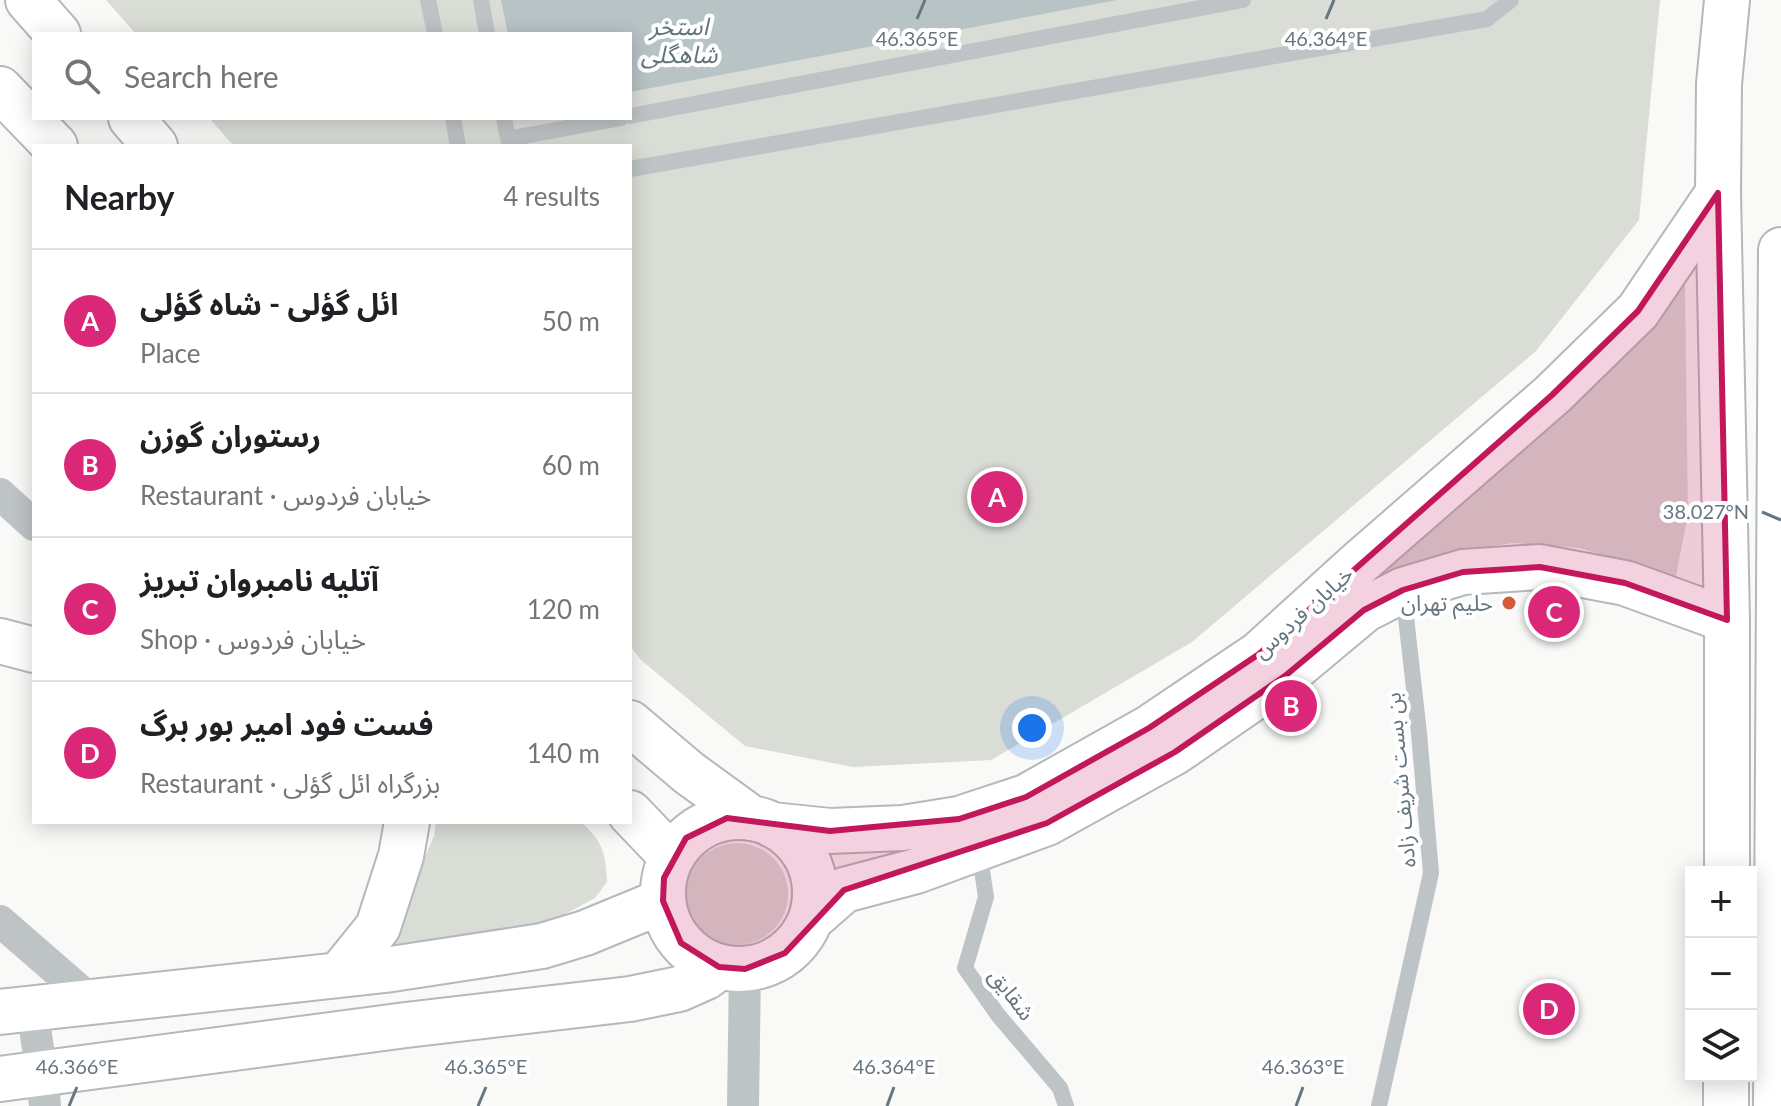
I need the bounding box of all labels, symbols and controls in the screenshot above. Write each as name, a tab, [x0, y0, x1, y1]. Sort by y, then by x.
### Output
water label: استخر شاهگلی	[641, 11, 717, 69]
text: 46.365°E	[876, 26, 958, 50]
text: 46.364°E	[1285, 26, 1367, 50]
search box	[32, 32, 632, 120]
icon: search	[60, 54, 104, 98]
text: Search here	[124, 58, 279, 94]
text: Nearby	[64, 176, 175, 217]
text: 4 results	[503, 180, 600, 212]
text: ائل گؤلی - شاه گؤلی	[140, 285, 398, 321]
text: A	[81, 305, 99, 337]
text: 50 m	[542, 305, 600, 337]
text: Place	[140, 337, 201, 369]
text: رستوران گوزن	[140, 417, 321, 453]
text: B	[81, 449, 99, 481]
text: 60 m	[542, 449, 600, 481]
pin: A	[971, 467, 1023, 527]
text: Restaurant · خیابان فردوس	[140, 479, 431, 511]
text: 38.027°N	[1663, 499, 1749, 523]
street label: خیابان فردوس	[1247, 560, 1358, 664]
text: آتلیه نامبروان تبریز	[140, 561, 379, 597]
pin: C	[1528, 582, 1580, 642]
place label: حلیم تهران	[1401, 589, 1493, 620]
text: C	[81, 593, 99, 625]
text: 120 m	[527, 593, 600, 625]
marker: حلیم تهران	[1500, 594, 1518, 612]
text: Shop · خیابان فردوس	[140, 623, 366, 655]
pin: B	[1265, 676, 1317, 736]
street label: بن بست شریف زاده	[1378, 691, 1422, 869]
text: فست فود امیر بور برگ	[140, 705, 434, 741]
your location	[1012, 708, 1052, 748]
text: D	[80, 737, 100, 769]
text: 140 m	[527, 737, 600, 769]
text: Restaurant · بزرگراه ائل گؤلی	[140, 767, 440, 799]
map controls	[1685, 866, 1757, 1082]
button: +	[1685, 866, 1757, 938]
button: −	[1685, 938, 1757, 1010]
street label: شقایق	[983, 962, 1041, 1026]
pin: D	[1523, 979, 1575, 1039]
button: layers	[1685, 1010, 1757, 1082]
text: 46.366°E	[36, 1054, 118, 1078]
text: 46.365°E	[445, 1054, 527, 1078]
text: 46.364°E	[853, 1054, 935, 1078]
text: 46.363°E	[1262, 1054, 1344, 1078]

